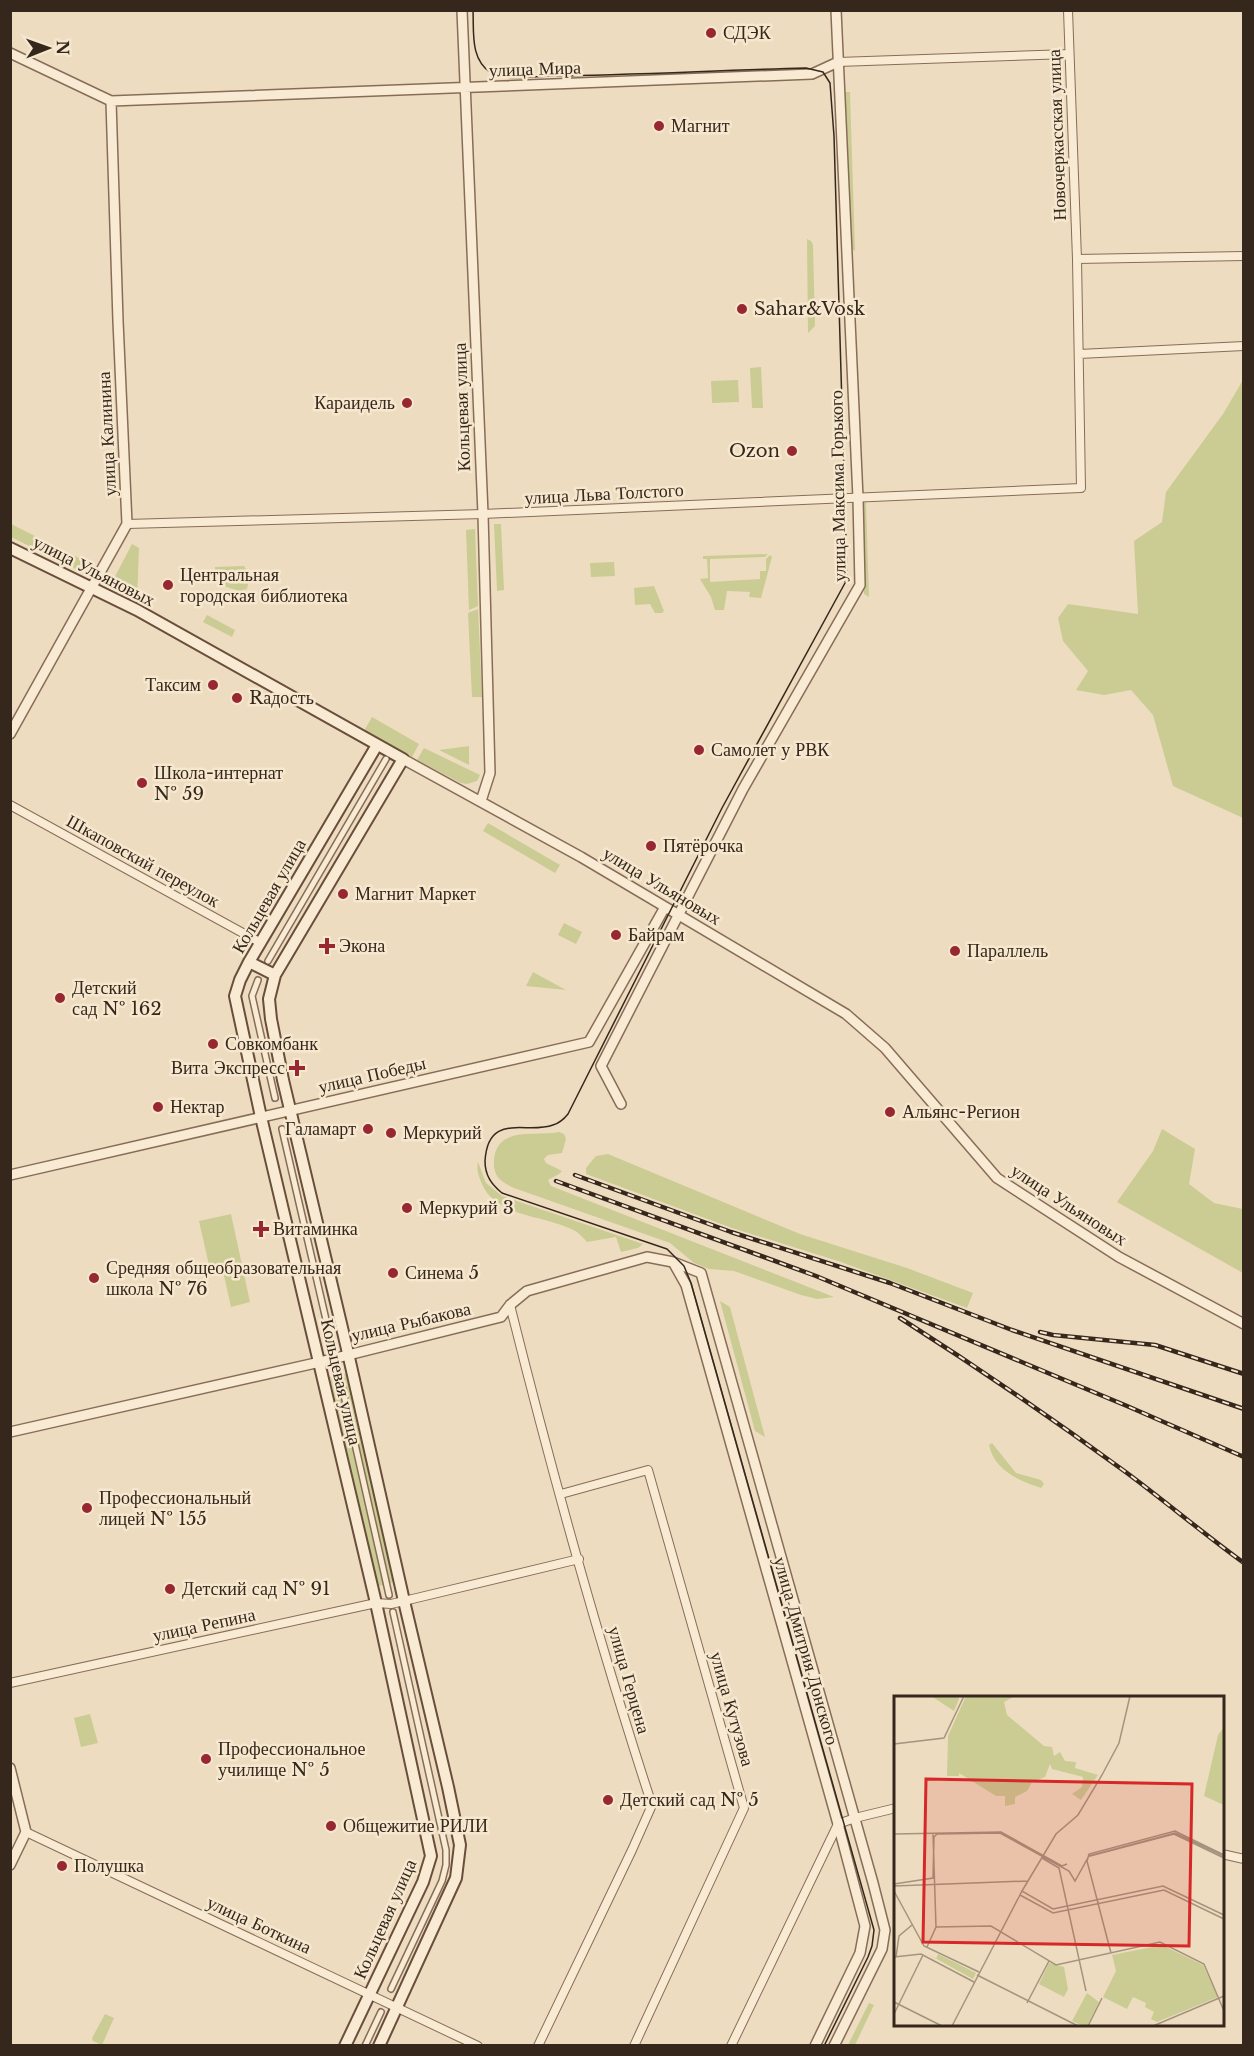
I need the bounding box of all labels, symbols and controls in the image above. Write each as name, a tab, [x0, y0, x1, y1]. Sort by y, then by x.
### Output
north arrow	[18, 18, 78, 78]
place label: СДЭК	[723, 22, 772, 44]
marker: СДЭК	[704, 26, 718, 40]
text: N	[53, 40, 73, 55]
street label: Новочеркасская улица	[1043, 49, 1071, 221]
street label: улица Мира	[489, 56, 581, 82]
place label: Магнит	[671, 115, 730, 137]
marker: Магнит	[652, 119, 666, 133]
place label: Sahar&Vosk	[754, 298, 865, 320]
marker: Sahar&Vosk	[735, 302, 749, 316]
street label: Кольцевая улица	[449, 342, 475, 472]
street label: улица Калинина	[93, 371, 121, 497]
street label: улица Максима Горького	[825, 390, 851, 582]
place label: Караидель	[314, 392, 395, 414]
marker: Караидель	[400, 396, 414, 410]
place label: Ozon	[729, 440, 780, 462]
marker: Ozon	[785, 444, 799, 458]
street label: улица Льва Толстого	[524, 479, 684, 509]
street label: улица Ульяновых	[29, 531, 159, 611]
place label: Центральная городская библиотека	[180, 564, 348, 607]
marker: Центральная городская библиотека	[161, 578, 175, 592]
place label: Таксим	[145, 674, 201, 696]
marker: Таксим	[206, 678, 220, 692]
place label: Rадость	[249, 687, 314, 709]
marker: Rадость	[230, 691, 244, 705]
place label: Самолет у РВК	[711, 739, 830, 761]
marker: Самолет у РВК	[692, 743, 706, 757]
place label: Школа-интернат № 59	[154, 762, 283, 805]
marker: Школа-интернат № 59	[135, 776, 149, 790]
street label: Шкаповский переулок	[63, 810, 224, 912]
street label: Кольцевая улица	[227, 835, 311, 957]
place label: Пятёрочка	[663, 835, 743, 857]
marker: Пятёрочка	[644, 839, 658, 853]
street label: улица Ульяновых	[599, 842, 725, 930]
place label: Магнит Маркет	[355, 883, 476, 905]
marker: Магнит Маркет	[336, 887, 350, 901]
place label: Байрам	[628, 924, 684, 946]
marker: Байрам	[609, 928, 623, 942]
place label: Экона	[339, 935, 385, 957]
marker: Экона	[320, 939, 334, 953]
place label: Параллель	[967, 940, 1048, 962]
marker: Параллель	[948, 944, 962, 958]
place label: Детский сад № 162	[72, 977, 162, 1020]
marker: Детский сад № 162	[53, 991, 67, 1005]
place label: Совкомбанк	[225, 1033, 318, 1055]
marker: Совкомбанк	[206, 1037, 220, 1051]
street label: улица Победы	[316, 1052, 428, 1098]
place label: Вита Экспресс	[171, 1057, 285, 1079]
marker: Вита Экспресс	[290, 1061, 304, 1075]
place label: Нектар	[170, 1096, 225, 1118]
marker: Нектар	[151, 1100, 165, 1114]
place label: Альянс-Регион	[902, 1101, 1020, 1123]
marker: Альянс-Регион	[883, 1105, 897, 1119]
place label: Галамарт	[285, 1118, 356, 1140]
marker: Галамарт	[361, 1122, 375, 1136]
place label: Меркурий	[403, 1122, 482, 1144]
marker: Меркурий	[384, 1126, 398, 1140]
street label: улица Ульяновых	[1007, 1159, 1131, 1251]
place label: Меркурий 3	[419, 1197, 514, 1219]
marker: Меркурий 3	[400, 1201, 414, 1215]
place label: Витаминка	[273, 1218, 358, 1240]
marker: Витаминка	[254, 1222, 268, 1236]
place label: Средняя общеобразовательная школа № 76	[106, 1257, 341, 1300]
place label: Синема 5	[405, 1262, 479, 1284]
marker: Синема 5	[386, 1266, 400, 1280]
marker: Средняя общеобразовательная школа № 76	[87, 1271, 101, 1285]
street label: улица Рыбакова	[349, 1298, 473, 1346]
street label: Кольцевая улица	[316, 1317, 366, 1447]
place label: Профессиональный лицей № 155	[99, 1487, 251, 1530]
marker: Профессиональный лицей № 155	[80, 1501, 94, 1515]
street label: улица Дмитрия Донского	[769, 1554, 843, 1748]
place label: Детский сад № 91	[182, 1578, 330, 1600]
marker: Детский сад № 91	[163, 1582, 177, 1596]
street label: улица Репина	[151, 1603, 257, 1647]
street label: улица Герцена	[603, 1624, 655, 1736]
street label: улица Кутузова	[705, 1649, 759, 1769]
inset map	[894, 1696, 1224, 2026]
place label: Профессиональное училище № 5	[218, 1738, 366, 1781]
marker: Профессиональное училище № 5	[199, 1752, 213, 1766]
place label: Детский сад № 5	[620, 1789, 759, 1811]
marker: Детский сад № 5	[601, 1793, 615, 1807]
place label: Общежитие РИЛИ	[343, 1815, 488, 1837]
marker: Общежитие РИЛИ	[324, 1819, 338, 1833]
place label: Полушка	[74, 1855, 144, 1877]
street label: Кольцевая улица	[349, 1856, 421, 1982]
marker: Полушка	[55, 1859, 69, 1873]
street label: улица Боткина	[203, 1891, 315, 1959]

